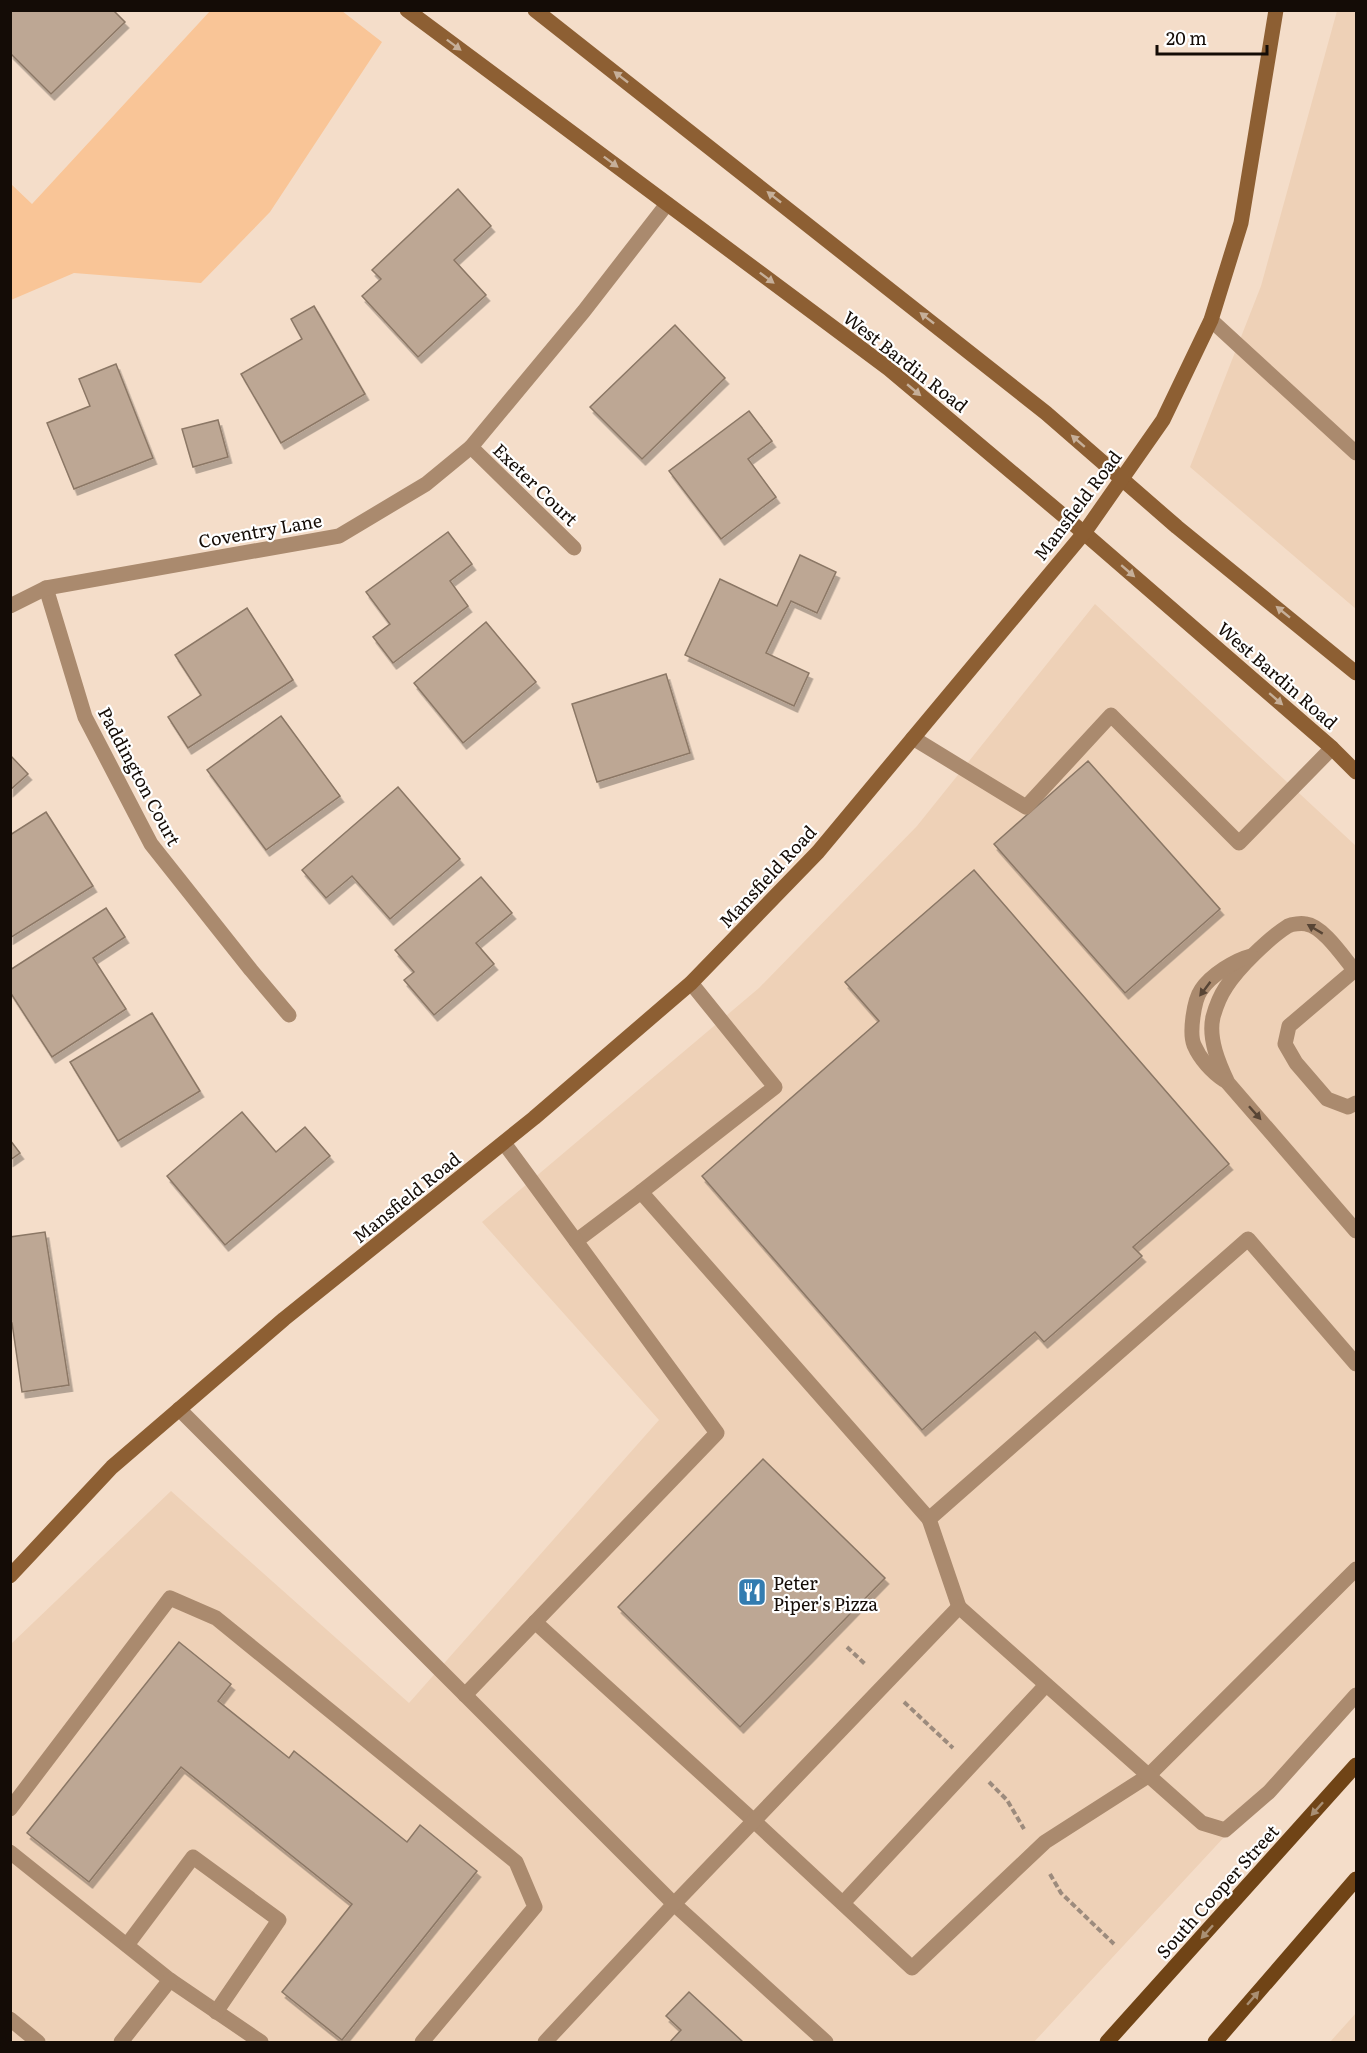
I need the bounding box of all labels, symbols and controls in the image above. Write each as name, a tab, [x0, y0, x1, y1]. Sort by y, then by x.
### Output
scale bar	[1157, 18, 1266, 56]
text: 20 m	[1166, 24, 1207, 51]
one-way arrow	[447, 39, 462, 51]
one-way arrow	[613, 71, 628, 83]
one-way arrow	[602, 156, 618, 168]
one-way arrow	[766, 191, 782, 204]
one-way arrow	[759, 272, 775, 284]
street label: West Bardin Road	[838, 304, 974, 418]
one-way arrow	[919, 312, 935, 325]
one-way arrow	[906, 383, 921, 396]
one-way arrow	[1071, 435, 1086, 448]
street label: Exeter Court	[487, 436, 585, 532]
street label: Mansfield Road	[1027, 444, 1127, 566]
street label: Coventry Lane	[196, 506, 324, 554]
one-way arrow	[1121, 564, 1136, 578]
one-way arrow	[1276, 606, 1291, 619]
street label: West Bardin Road	[1212, 615, 1344, 735]
one-way arrow	[1268, 692, 1283, 705]
street label: Paddington Court	[92, 702, 188, 851]
street label: Mansfield Road	[712, 819, 822, 933]
one-way arrow	[1306, 924, 1323, 934]
one-way arrow	[1199, 980, 1211, 996]
one-way arrow	[1248, 1105, 1261, 1120]
street label: Mansfield Road	[346, 1145, 466, 1249]
place label: Peter Piper's Pizza	[773, 1569, 878, 1617]
restaurant icon: Peter Piper's Pizza	[736, 1576, 768, 1608]
one-way arrow	[1311, 1801, 1324, 1816]
street label: South Cooper Street	[1149, 1817, 1285, 1964]
one-way arrow	[1200, 1924, 1214, 1939]
one-way arrow	[1246, 1991, 1259, 2006]

